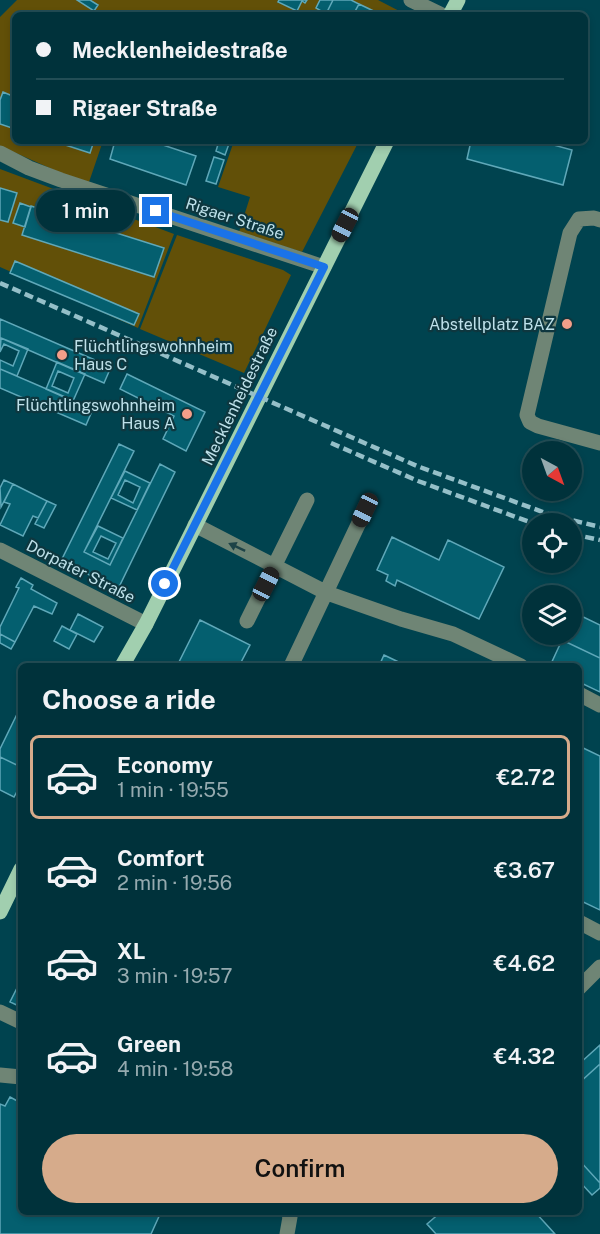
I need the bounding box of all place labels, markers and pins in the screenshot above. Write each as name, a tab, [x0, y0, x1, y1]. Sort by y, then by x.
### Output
place label: Abstellplatz BAZ	[429, 315, 555, 334]
marker: Abstellplatz BAZ	[560, 317, 574, 331]
place label: Flüchtlingswohnheim Haus C	[74, 337, 233, 374]
marker: Flüchtlingswohnheim Haus C	[55, 348, 69, 362]
place label: Flüchtlingswohnheim Haus A	[16, 396, 175, 433]
marker: Flüchtlingswohnheim Haus A	[180, 407, 194, 421]

